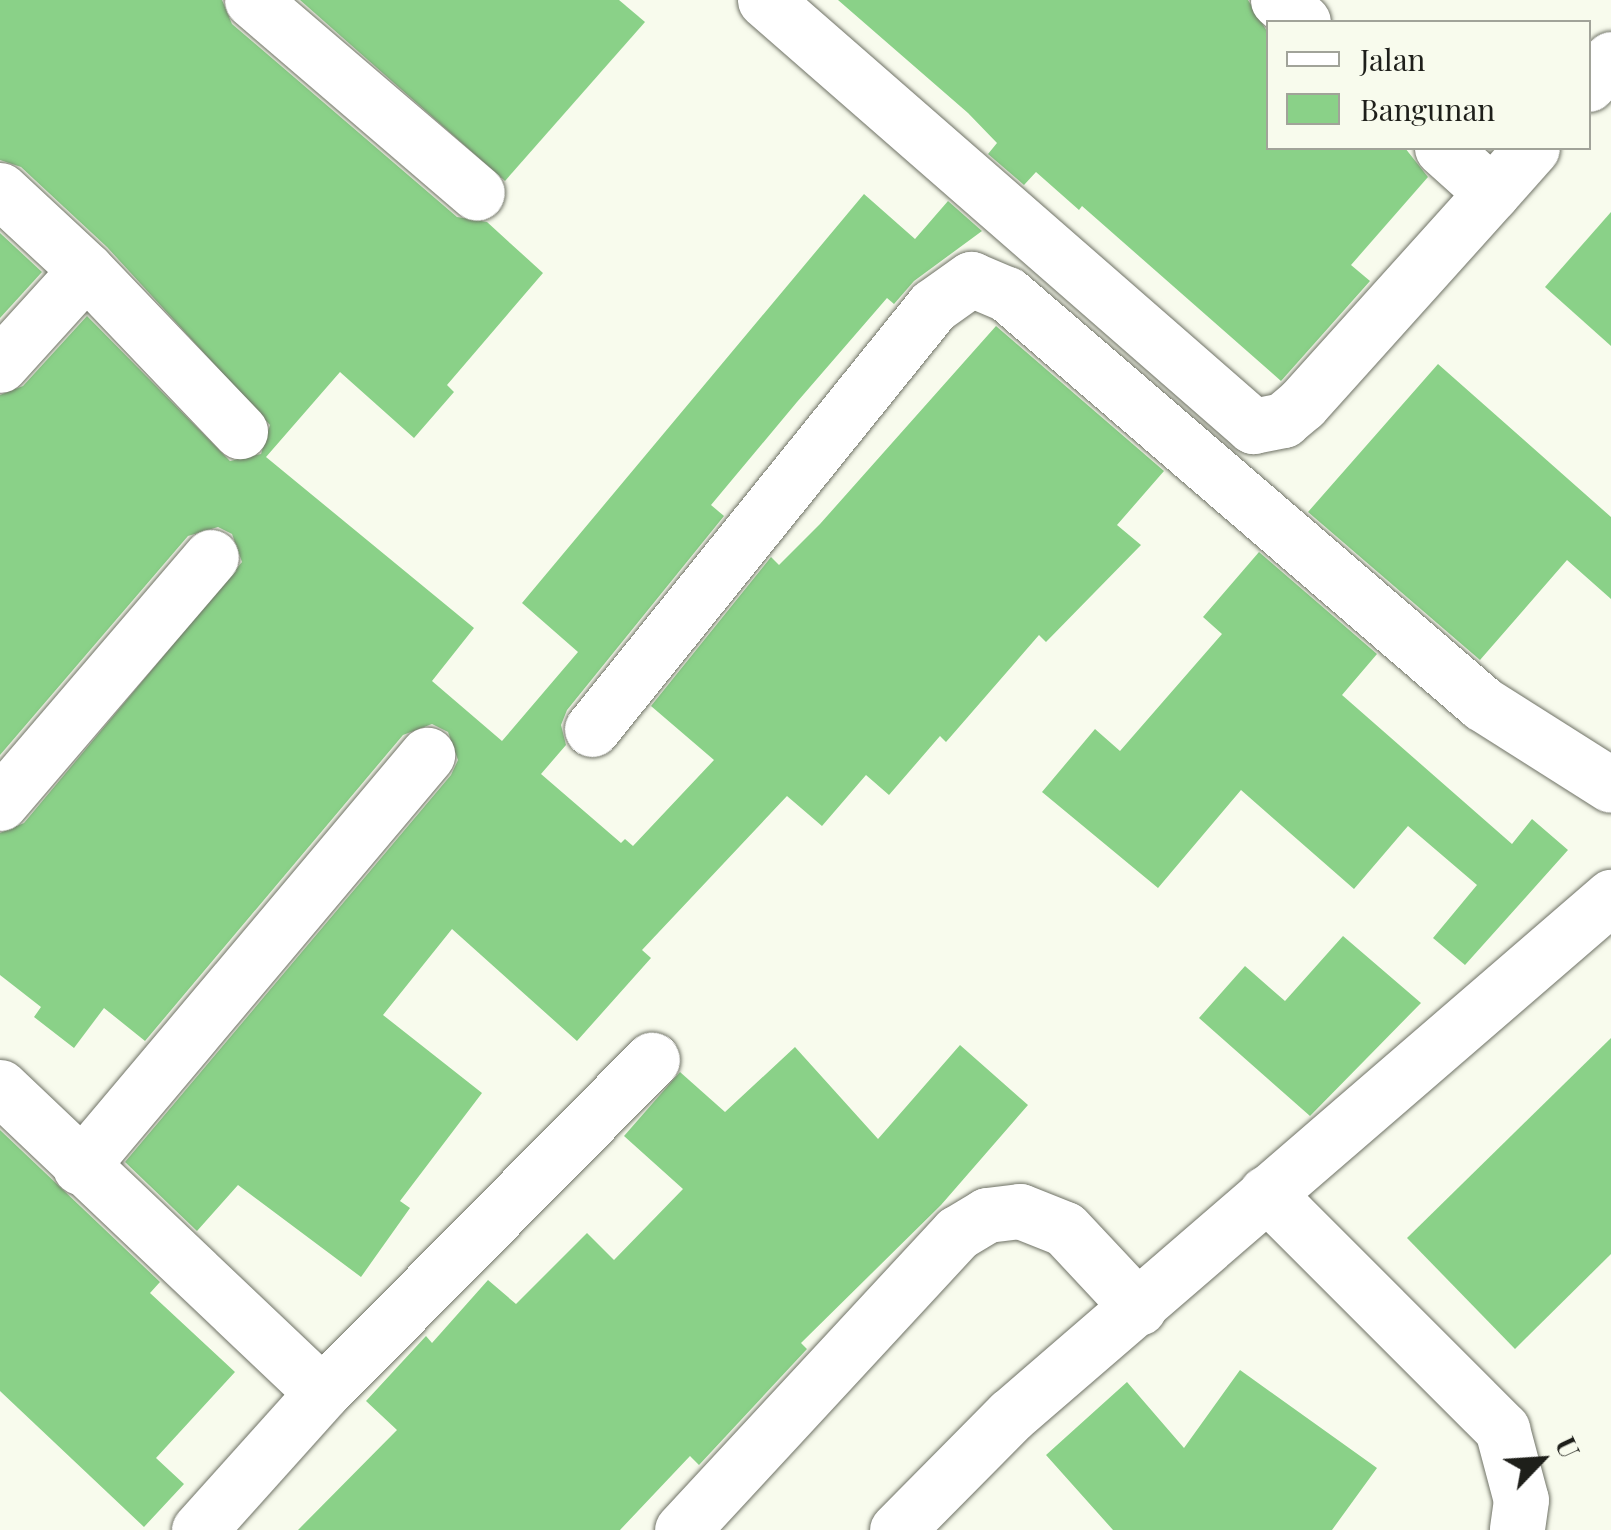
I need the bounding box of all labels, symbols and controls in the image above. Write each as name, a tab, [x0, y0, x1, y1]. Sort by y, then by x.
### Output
legend	[1266, 20, 1591, 150]
text: Jalan	[1360, 39, 1426, 79]
text: Bangunan	[1360, 89, 1495, 129]
north arrow	[1491, 1410, 1591, 1510]
text: U	[1548, 1431, 1589, 1464]

